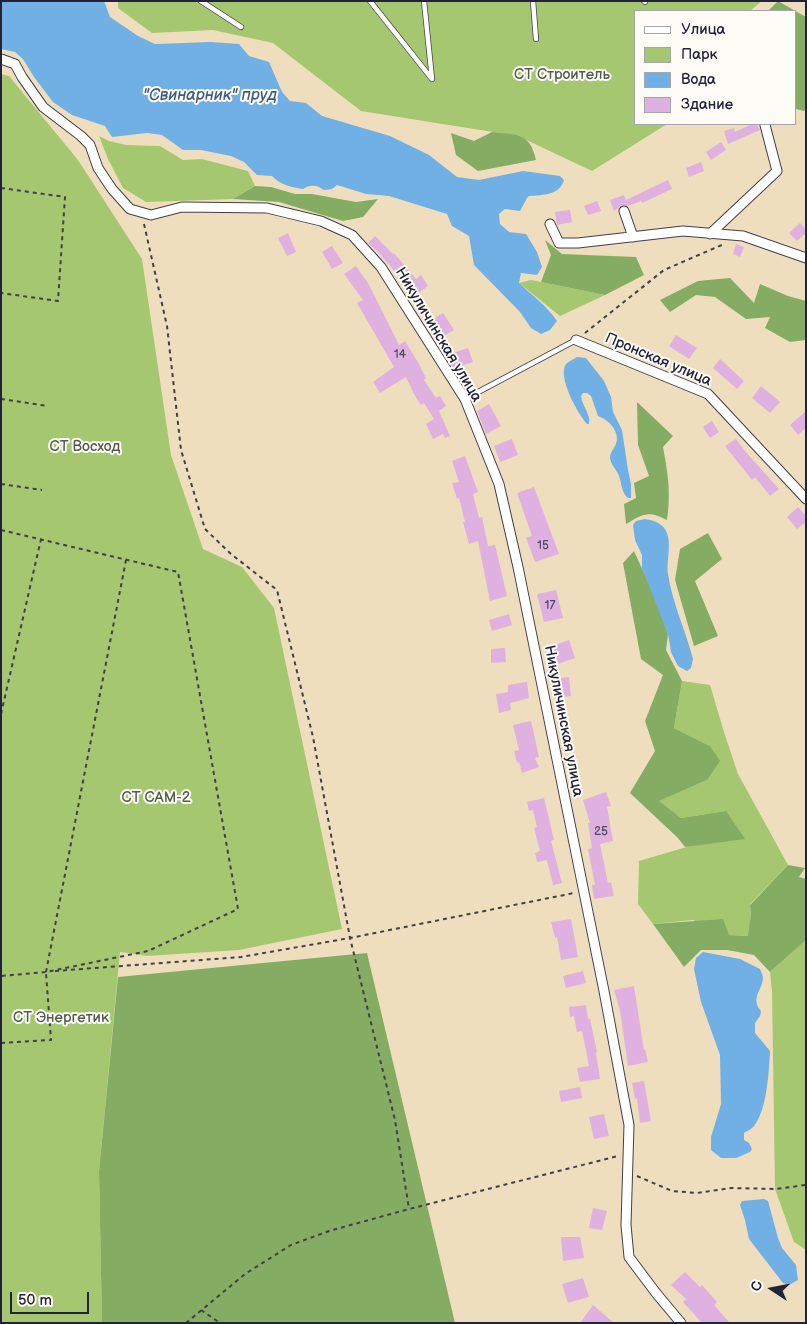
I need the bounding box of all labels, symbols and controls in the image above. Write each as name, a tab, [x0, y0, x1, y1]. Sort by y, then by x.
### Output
legend	[634, 10, 797, 125]
text: Улица	[681, 20, 725, 39]
text: Парк	[681, 45, 718, 64]
park label: СТ Строитель	[514, 66, 610, 84]
text: Вода	[681, 70, 716, 89]
water label: "Свинарник" пруд	[143, 86, 277, 106]
text: Здание	[681, 95, 733, 114]
street label: Никуличинская улица	[391, 264, 485, 406]
street label: Пронская улица	[602, 329, 714, 391]
house number: 14	[394, 348, 406, 362]
park label: СТ Восход	[50, 438, 120, 456]
house number: 15	[537, 539, 549, 553]
house number: 17	[545, 599, 555, 613]
street label: Никуличинская улица	[539, 644, 587, 798]
park label: СТ САМ-2	[121, 789, 191, 807]
house number: 25	[594, 825, 608, 839]
park label: СТ Энергетик	[13, 1009, 109, 1027]
north arrow	[747, 1264, 797, 1314]
text: С	[748, 1280, 766, 1292]
scale bar	[12, 1282, 91, 1314]
text: 50 m	[18, 1291, 52, 1310]

